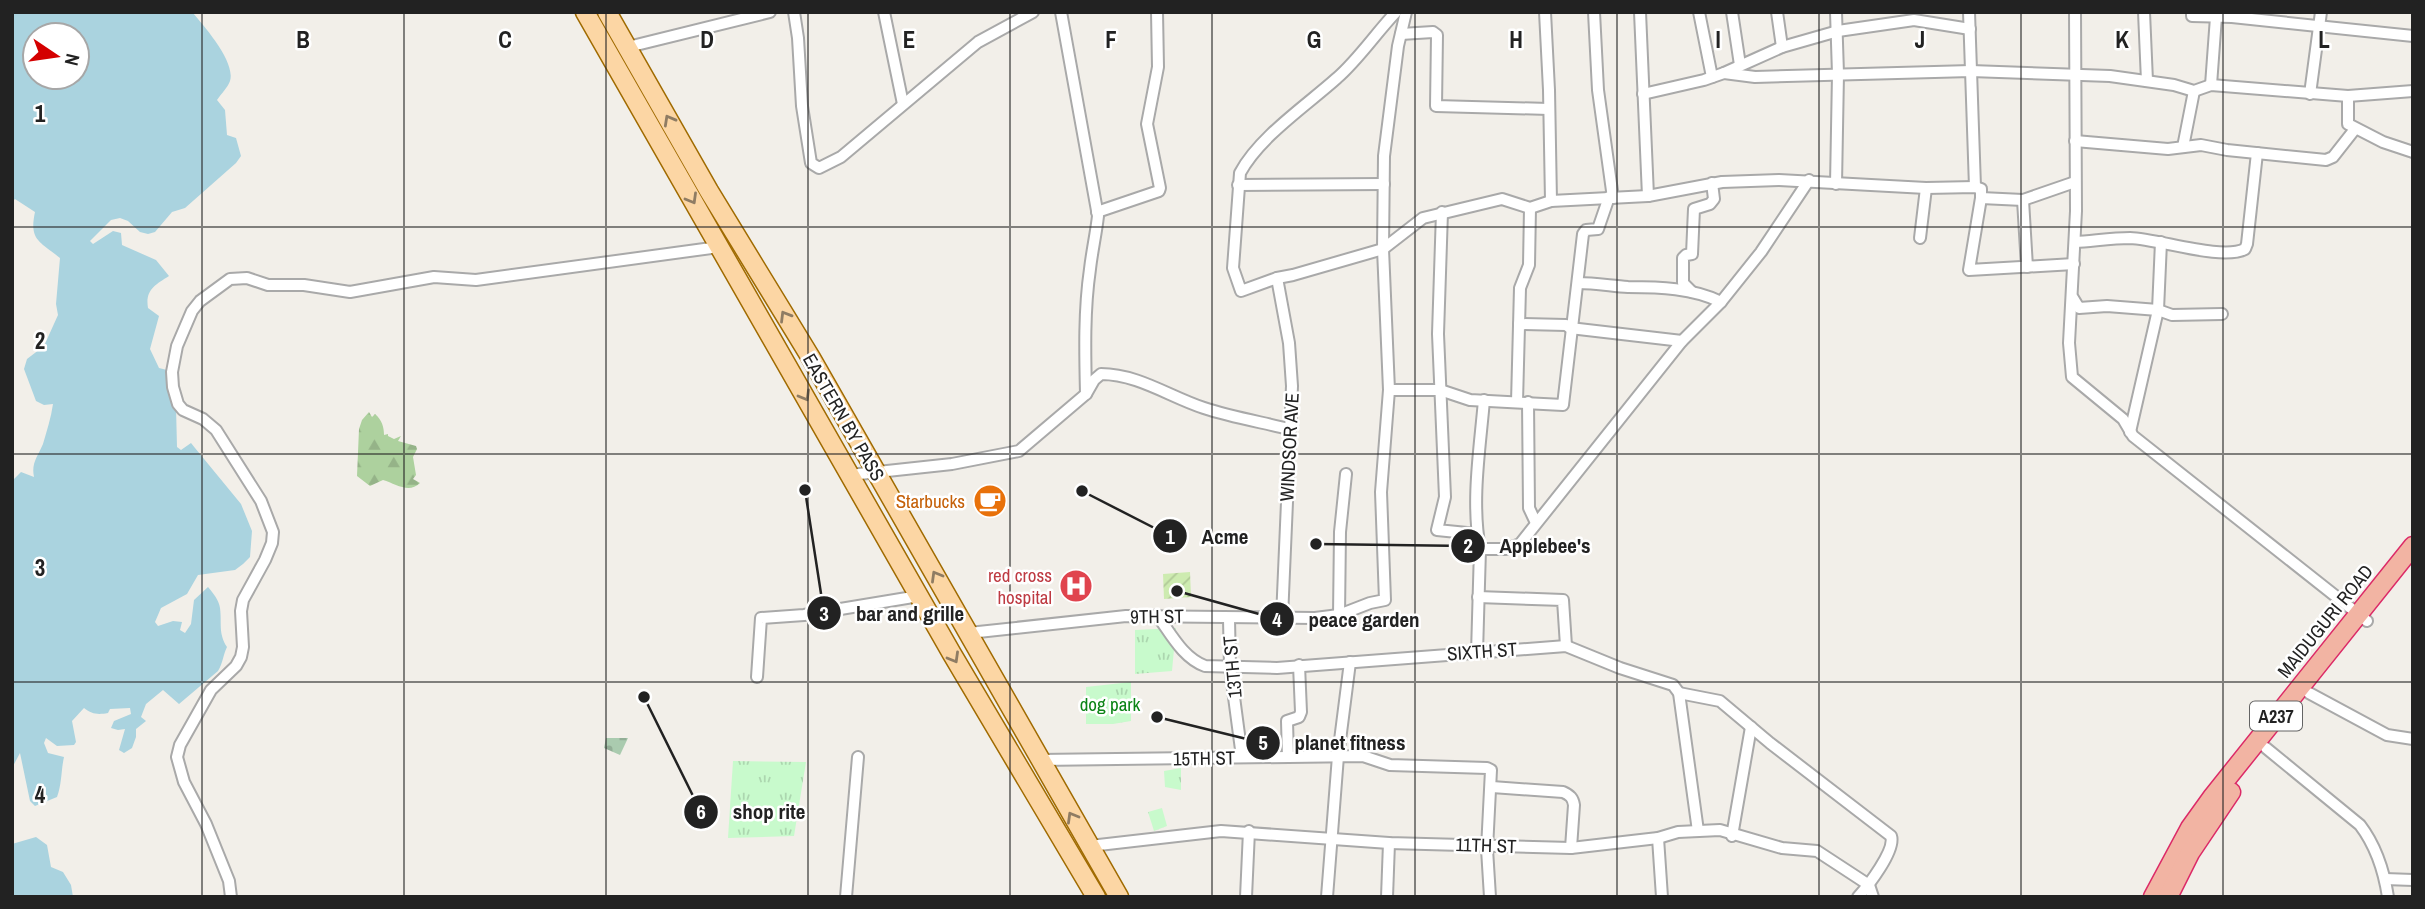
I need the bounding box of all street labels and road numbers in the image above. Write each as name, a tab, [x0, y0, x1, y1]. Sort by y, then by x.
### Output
street label: EASTERN BY PASS	[797, 348, 891, 486]
street label: WINDSOR AVE	[1273, 392, 1305, 502]
street label: MAIDUGURI ROAD	[2271, 559, 2379, 683]
street label: 9TH ST	[1130, 603, 1185, 629]
street label: 13TH ST	[1216, 634, 1248, 699]
street label: SIXTH ST	[1446, 636, 1518, 666]
road number: A237	[2250, 702, 2302, 730]
street label: 15TH ST	[1173, 744, 1236, 772]
street label: 11TH ST	[1455, 831, 1518, 859]

